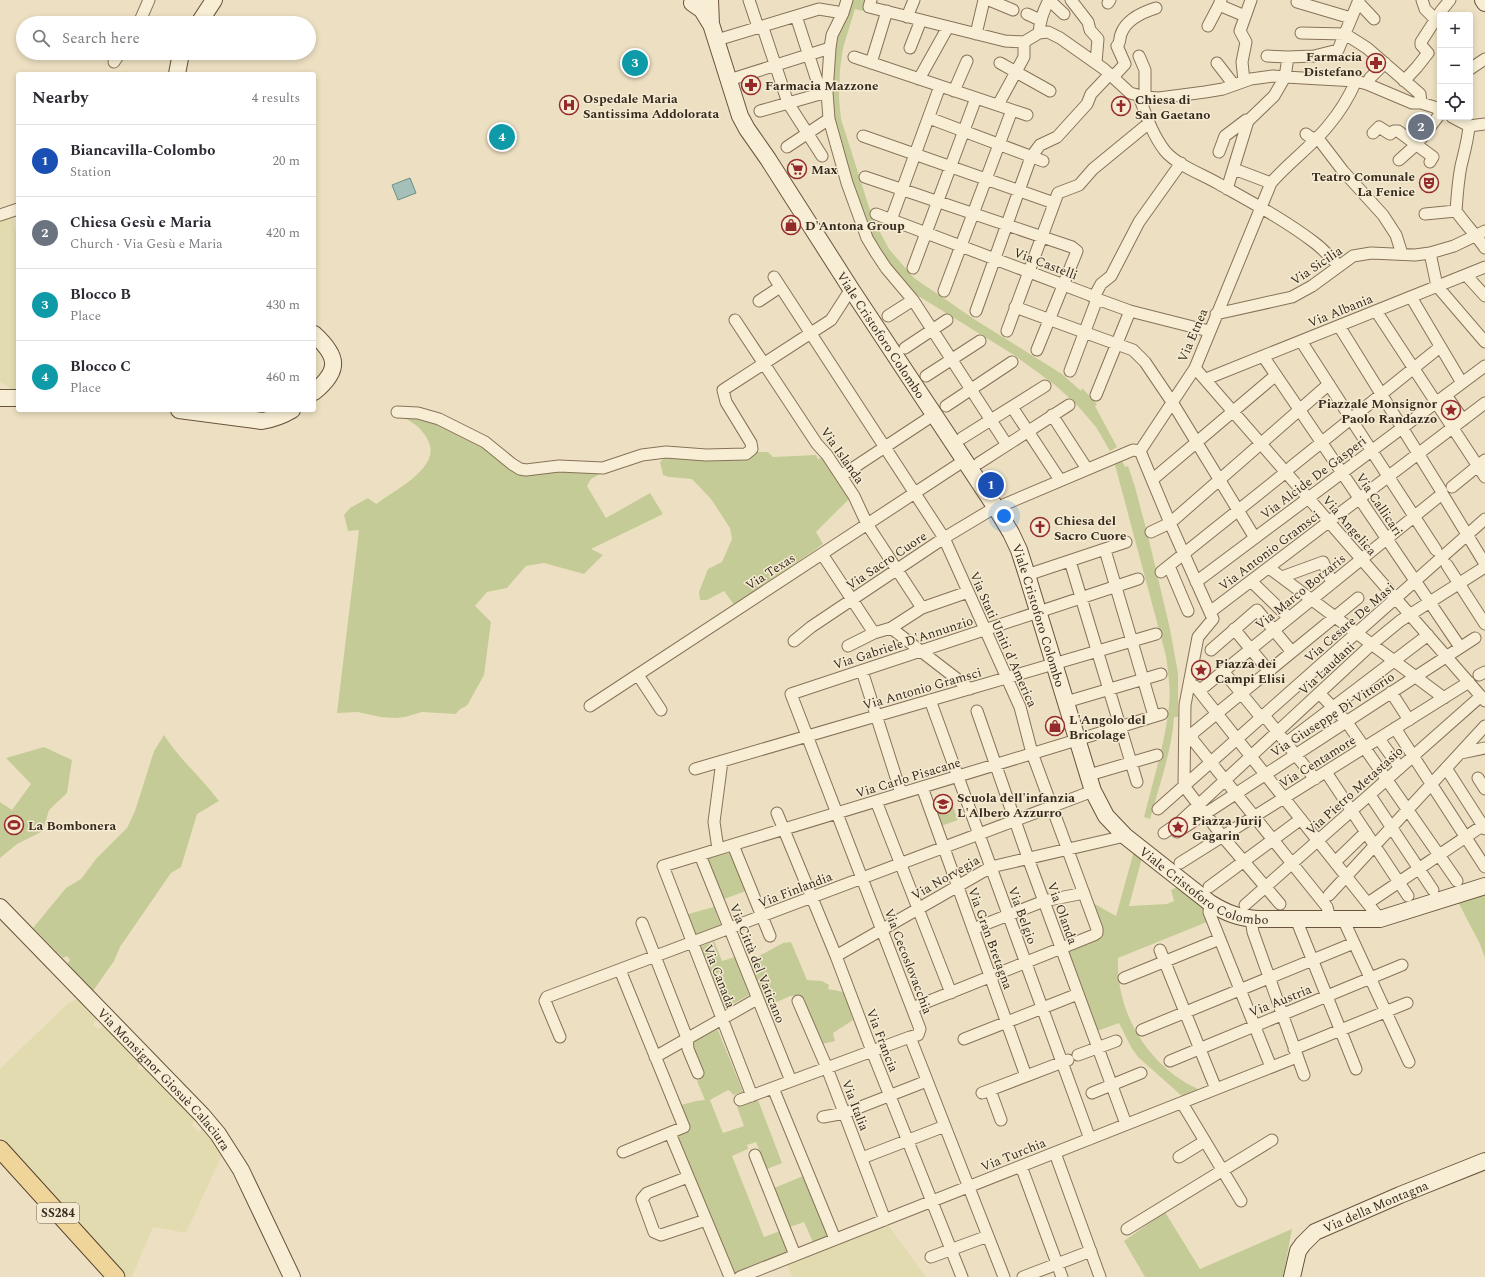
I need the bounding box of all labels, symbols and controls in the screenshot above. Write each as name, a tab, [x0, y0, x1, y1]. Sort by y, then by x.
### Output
map controls	[1437, 12, 1473, 120]
button: +	[1437, 12, 1473, 48]
search box	[16, 16, 316, 60]
icon: search	[30, 27, 52, 49]
text: Search here	[62, 27, 140, 50]
place label: Farmacia Distefano	[1304, 47, 1362, 82]
pin: 3	[622, 48, 648, 78]
button: −	[1437, 48, 1473, 84]
pharmacy icon: Farmacia Distefano	[1365, 52, 1387, 74]
pharmacy icon: Farmacia Mazzone	[740, 74, 762, 96]
place label: Farmacia Mazzone	[765, 76, 878, 96]
button: locate	[1437, 84, 1473, 120]
text: Nearby	[32, 85, 88, 111]
text: 4 results	[252, 88, 300, 108]
place label: Ospedale Maria Santissima Addolorata	[583, 89, 720, 124]
place label: Chiesa di San Gaetano	[1135, 90, 1210, 125]
hospital icon: Ospedale Maria Santissima Addolorata	[558, 94, 580, 116]
church icon: Chiesa di San Gaetano	[1110, 95, 1132, 117]
pin: 2	[1408, 112, 1434, 142]
pin: 4	[489, 122, 515, 152]
text: Biancavilla-Colombo	[70, 139, 215, 162]
text: 1	[41, 151, 49, 171]
text: 20 m	[273, 151, 300, 171]
supermarket icon: Max	[786, 158, 808, 180]
place label: Max	[811, 160, 838, 180]
text: Station	[70, 162, 111, 182]
place label: Teatro Comunale La Fenice	[1311, 167, 1415, 202]
theatre icon: Teatro Comunale La Fenice	[1418, 172, 1440, 194]
text: Chiesa Gesù e Maria	[70, 211, 211, 234]
shop icon: D'Antona Group	[780, 214, 802, 236]
place label: D'Antona Group	[805, 216, 905, 236]
text: 2	[41, 223, 49, 243]
text: 420 m	[266, 223, 300, 243]
text: Church · Via Gesù e Maria	[70, 234, 223, 254]
street label: Via Sicilia	[1287, 241, 1347, 291]
street label: Via Castelli	[1011, 243, 1081, 285]
street label: Viale Cristoforo Colombo	[831, 268, 930, 403]
text: Blocco B	[70, 283, 131, 306]
street label: Via Albania	[1305, 289, 1376, 333]
text: 3	[41, 295, 49, 315]
text: 430 m	[266, 295, 300, 315]
street label: Via Etnea	[1173, 305, 1213, 365]
text: Place	[70, 306, 101, 326]
text: Blocco C	[70, 355, 131, 378]
text: 4	[41, 367, 49, 387]
text: 460 m	[266, 367, 300, 387]
text: Place	[70, 378, 101, 398]
place label: Piazzale Monsignor Paolo Randazzo	[1318, 394, 1437, 429]
place icon: Piazzale Monsignor Paolo Randazzo	[1440, 399, 1462, 421]
street label: Via Islanda	[815, 423, 869, 489]
street label: Via Alcide De Gasperi	[1256, 431, 1371, 524]
street label: Via Callicari	[1351, 469, 1408, 540]
pin: 1	[978, 470, 1004, 500]
street label: Via Angelica	[1317, 491, 1382, 561]
your location	[994, 506, 1014, 526]
street label: Via Antonio Gramsci	[1215, 506, 1325, 596]
place label: Chiesa del Sacro Cuore	[1054, 511, 1126, 546]
church icon: Chiesa del Sacro Cuore	[1029, 516, 1051, 538]
street label: Via Sacro Cuore	[842, 526, 931, 595]
street label: Viale Cristoforo Colombo	[1006, 541, 1070, 690]
street label: Via Texas	[742, 548, 799, 595]
street label: Via Marco Botzaris	[1251, 549, 1350, 635]
street label: Via Stati Uniti d'America	[964, 568, 1042, 711]
street label: Via Cesare De Masi	[1300, 578, 1399, 668]
street label: Via Gabriele D'Annunzio	[831, 611, 976, 675]
street label: Via Laudani	[1294, 637, 1359, 700]
place label: Piazza dei Campi Elisi	[1215, 654, 1285, 689]
place icon: Piazza dei Campi Elisi	[1190, 659, 1212, 681]
street label: Via Antonio Gramsci	[860, 662, 984, 715]
street label: Via Giuseppe Di Vittorio	[1267, 667, 1399, 763]
place label: L'Angolo del Bricolage	[1069, 710, 1146, 745]
shop icon: L'Angolo del Bricolage	[1044, 715, 1066, 737]
street label: Via Centamore	[1275, 730, 1360, 793]
street label: Via Pietro Metastasio	[1302, 741, 1408, 840]
street label: Via Carlo Pisacane	[853, 752, 963, 803]
place label: Scuola dell'infanzia L'Albero Azzurro	[957, 788, 1075, 823]
school or university icon: Scuola dell'infanzia L'Albero Azzurro	[932, 793, 954, 815]
place label: Piazza Jurij Gagarin	[1192, 811, 1262, 846]
sports icon: La Bombonera	[3, 814, 25, 836]
place label: La Bombonera	[28, 816, 116, 836]
place icon: Piazza Jurij Gagarin	[1167, 816, 1189, 838]
street label: Viale Cristoforo Colombo	[1135, 842, 1268, 930]
street label: Via Norvegia	[908, 850, 984, 906]
street label: Via Finlandia	[755, 866, 836, 913]
street label: Via Olanda	[1042, 879, 1083, 948]
street label: Via Gran Bretagna	[962, 884, 1018, 993]
street label: Via Belgio	[1002, 884, 1042, 947]
street label: Via Città del Vaticano	[724, 901, 790, 1026]
street label: Via Cecoslovacchia	[879, 906, 938, 1018]
street label: Via Canada	[698, 942, 741, 1012]
street label: Via Austria	[1246, 979, 1315, 1023]
street label: Via Monsignor Giosuè Calaciura	[92, 1004, 235, 1155]
street label: Via Francia	[861, 1006, 904, 1076]
street label: Via Italia	[836, 1077, 874, 1135]
street label: Via Turchia	[978, 1133, 1049, 1177]
street label: Via della Montagna	[1320, 1175, 1432, 1238]
road number: SS284	[37, 1203, 79, 1223]

